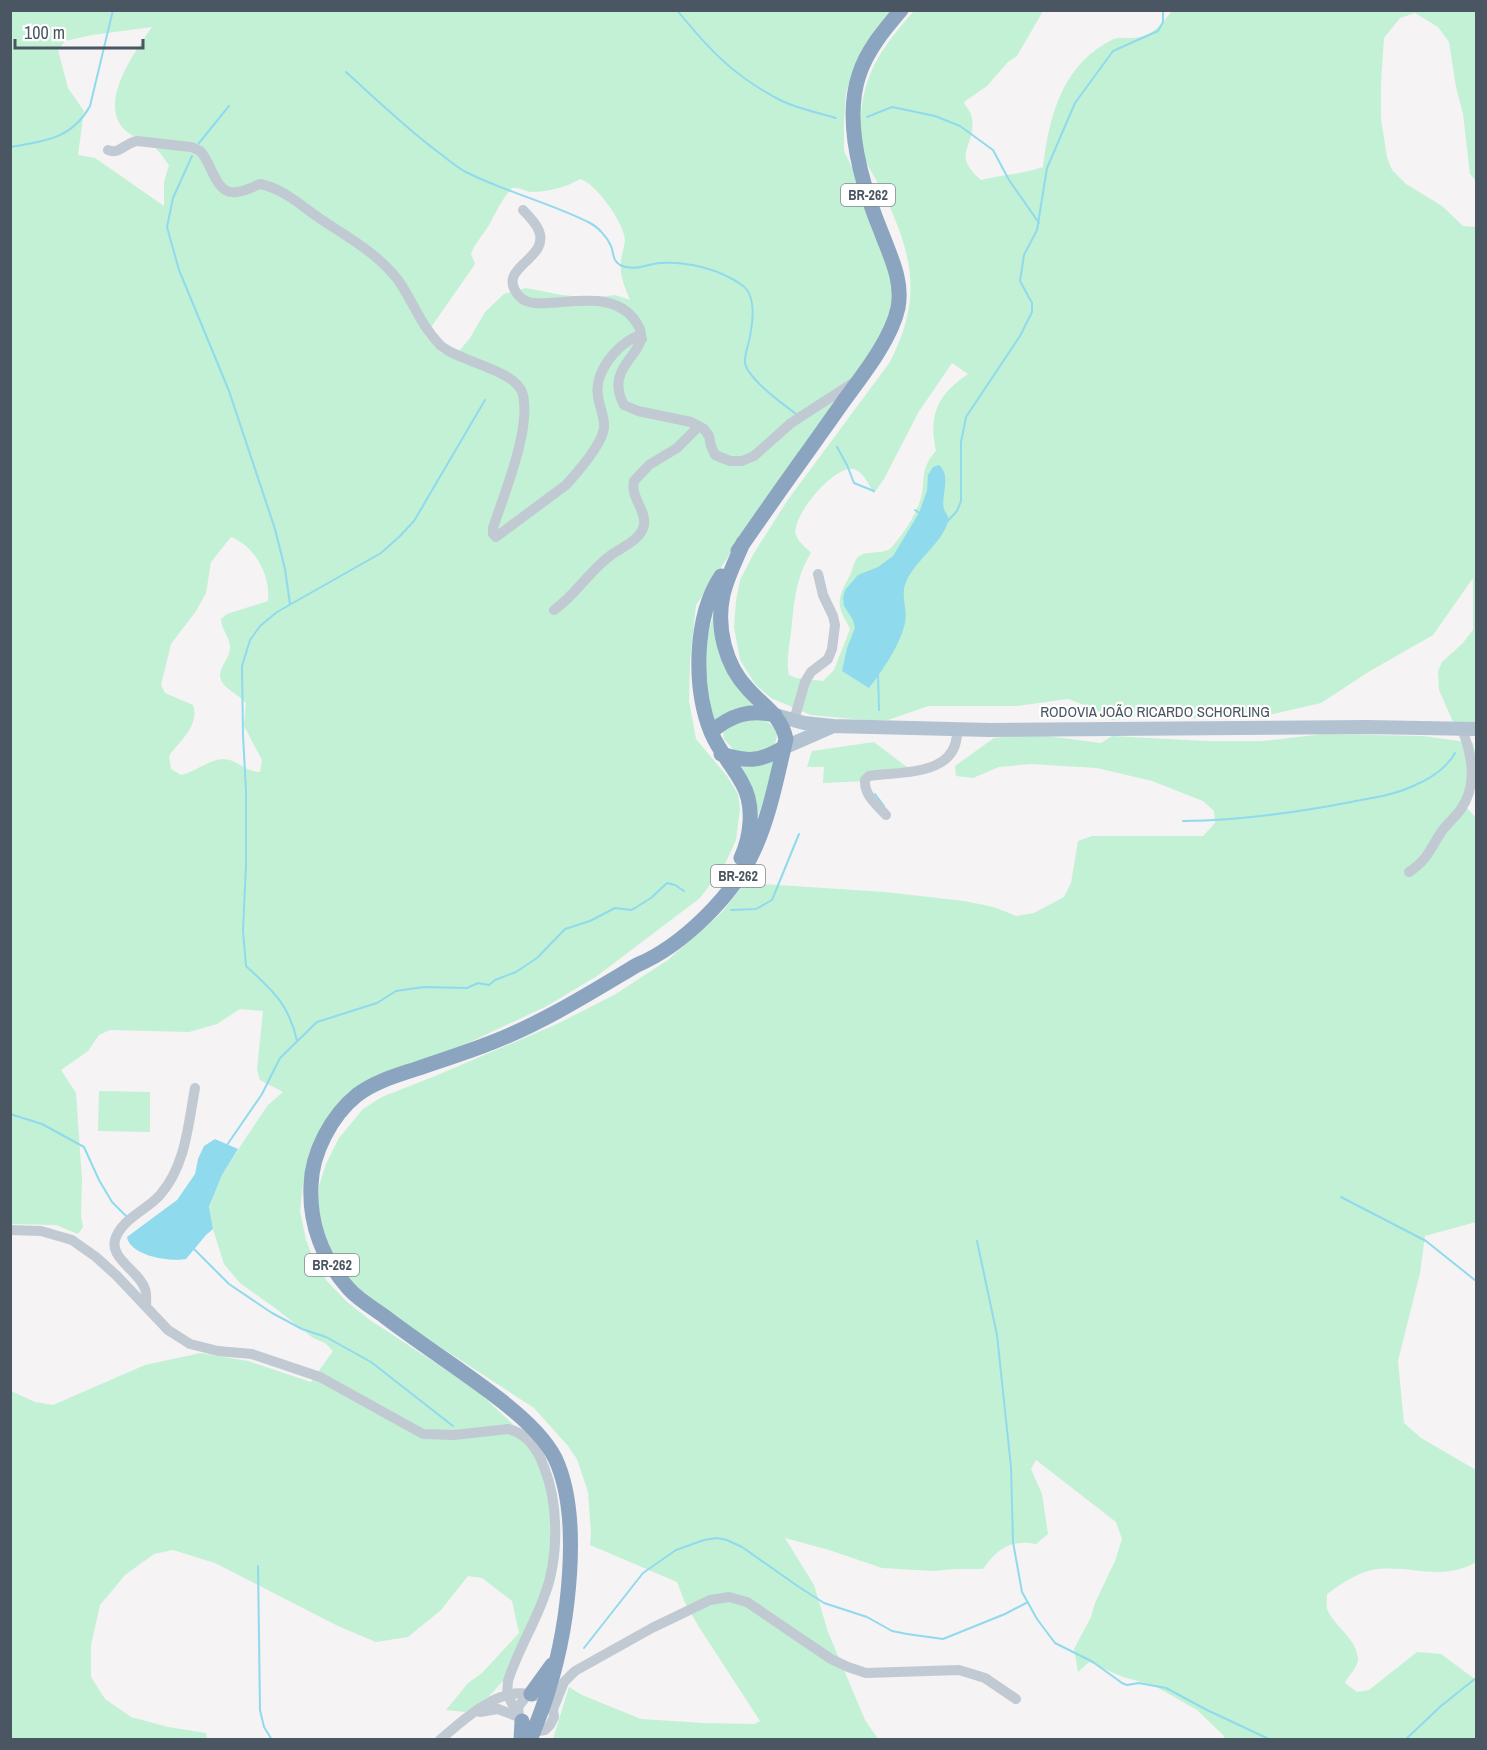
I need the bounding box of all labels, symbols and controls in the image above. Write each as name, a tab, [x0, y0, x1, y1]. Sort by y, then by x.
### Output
scale bar	[15, 12, 142, 50]
text: 100 m	[24, 20, 65, 45]
road number: BR-262	[841, 184, 895, 206]
street label: RODOVIA JOÃO RICARDO SCHORLING	[1040, 701, 1270, 722]
road number: BR-262	[711, 865, 765, 887]
road number: BR-262	[305, 1254, 359, 1276]

